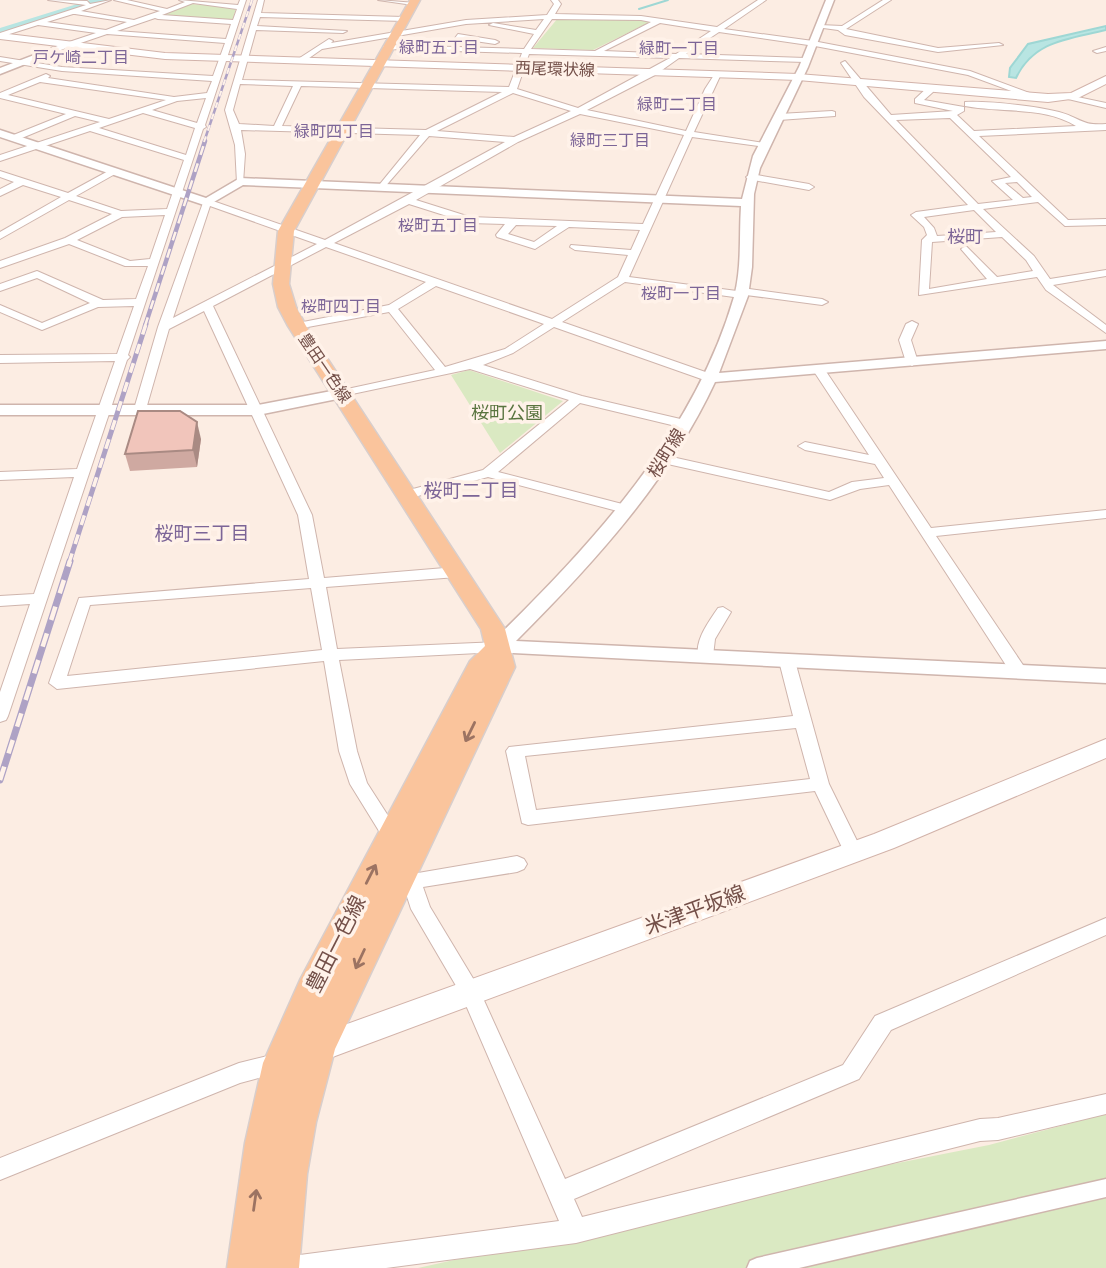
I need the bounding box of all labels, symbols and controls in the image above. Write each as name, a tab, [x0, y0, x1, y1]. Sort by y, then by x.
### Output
district label: 緑町五丁目	[399, 38, 479, 57]
district label: 緑町一丁目	[639, 39, 719, 58]
district label: 戸ケ崎二丁目	[33, 48, 129, 67]
street label: 西尾環状線	[515, 58, 595, 80]
district label: 緑町二丁目	[637, 95, 717, 114]
district label: 緑町四丁目	[294, 122, 374, 141]
district label: 緑町三丁目	[570, 131, 650, 150]
district label: 桜町五丁目	[398, 216, 478, 235]
district label: 桜町	[947, 226, 983, 247]
district label: 桜町一丁目	[641, 284, 721, 303]
district label: 桜町四丁目	[301, 297, 381, 316]
street label: 豊田一色線	[295, 330, 355, 406]
park label: 桜町公園	[471, 402, 543, 423]
street label: 桜町線	[643, 425, 689, 481]
district label: 桜町二丁目	[423, 479, 519, 502]
district label: 桜町三丁目	[154, 522, 250, 545]
one-way arrow	[463, 721, 477, 742]
one-way arrow	[365, 864, 379, 885]
street label: 米津平坂線	[642, 881, 748, 939]
street label: 豊田一色線	[301, 892, 371, 996]
one-way arrow	[353, 948, 367, 969]
one-way arrow	[249, 1189, 262, 1212]

